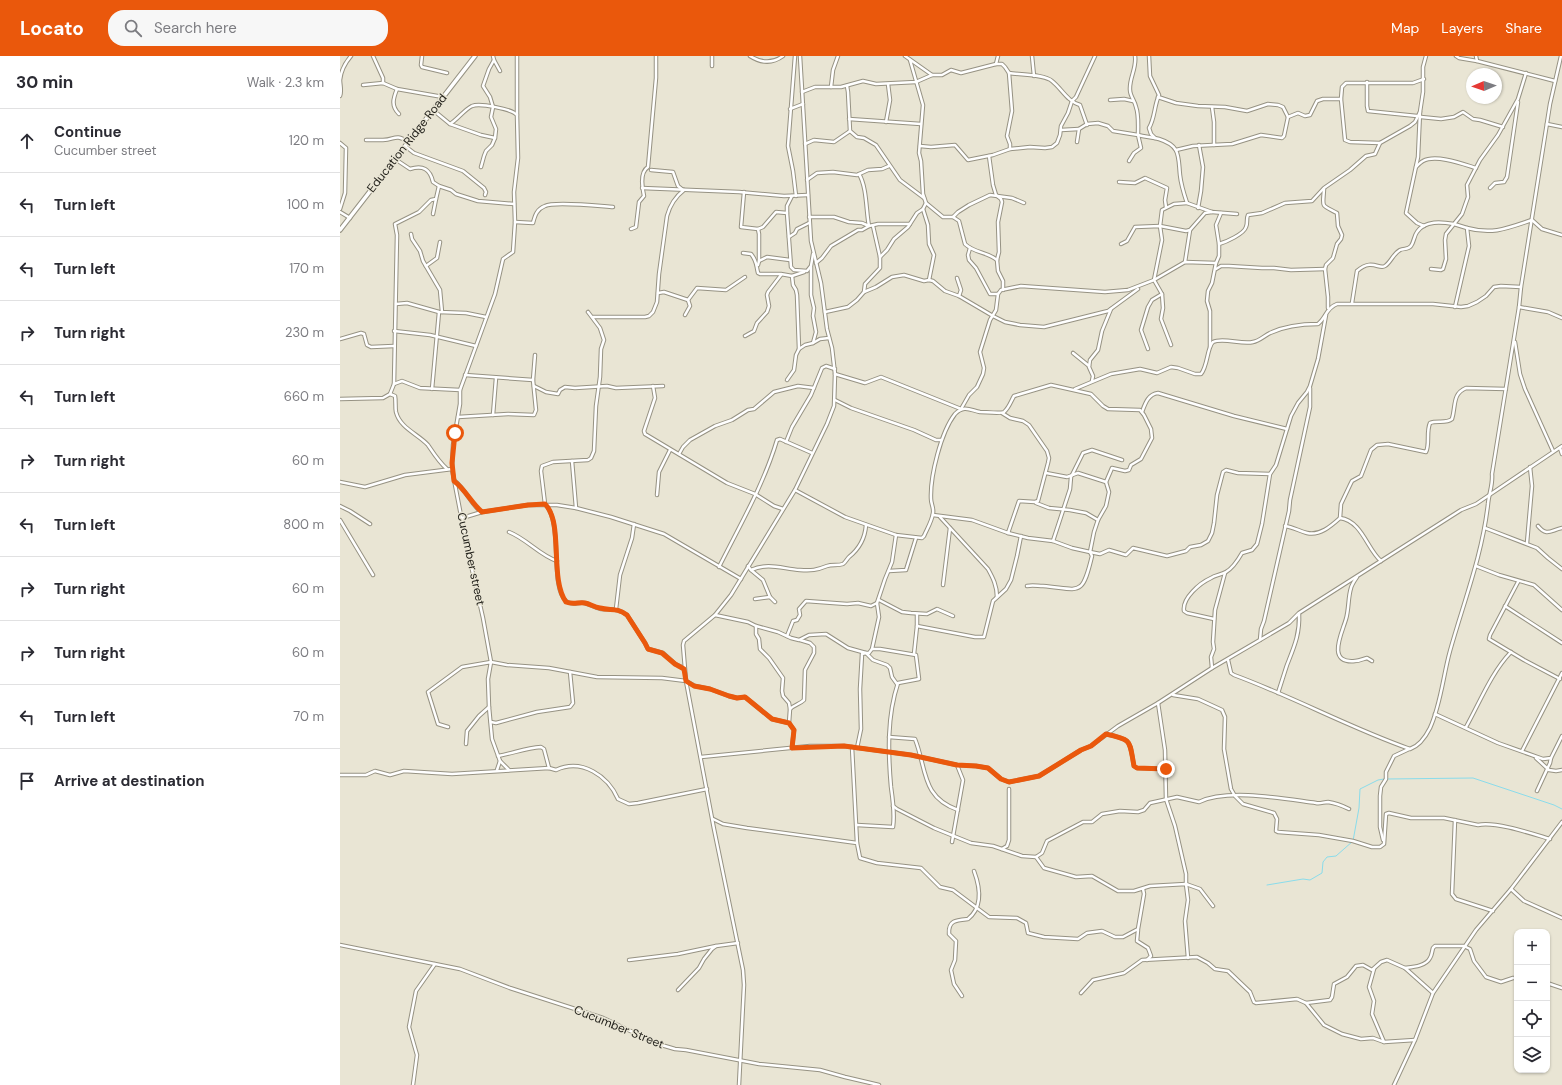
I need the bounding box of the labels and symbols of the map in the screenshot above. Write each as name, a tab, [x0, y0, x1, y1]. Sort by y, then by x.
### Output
north arrow	[1466, 68, 1502, 104]
street label: Education Ridge Road	[363, 90, 451, 196]
route start	[446, 424, 464, 442]
street label: Cucumber street	[453, 511, 489, 607]
route end	[1157, 760, 1175, 778]
street label: Cucumber Street	[572, 1002, 667, 1052]

